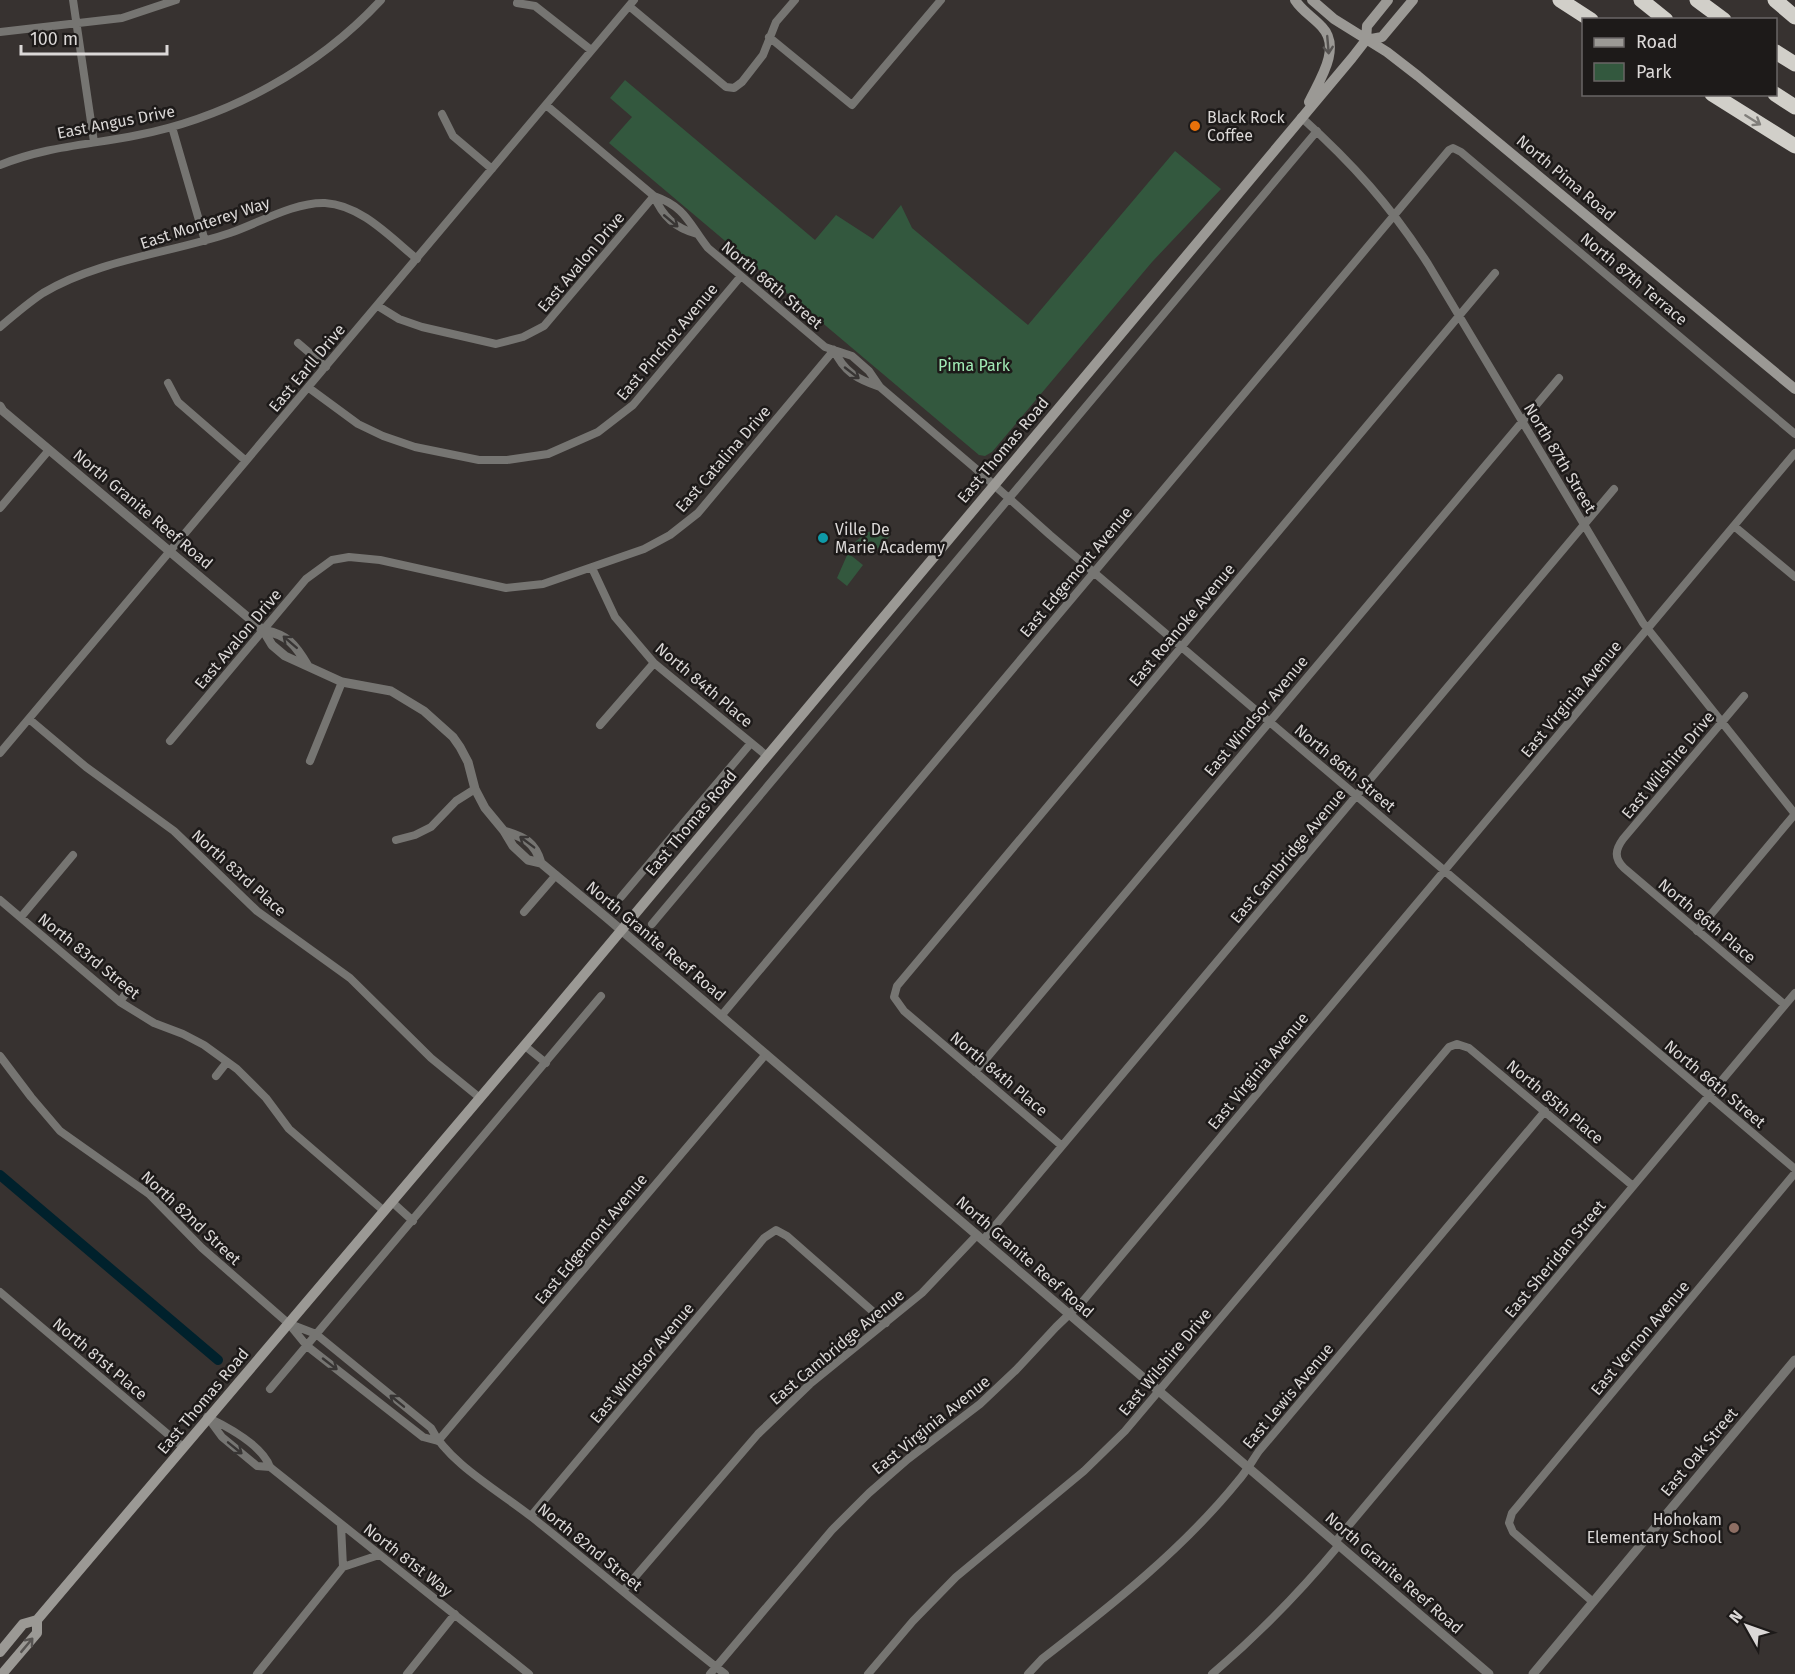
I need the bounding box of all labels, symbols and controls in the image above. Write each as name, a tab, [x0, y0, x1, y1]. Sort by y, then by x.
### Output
scale bar	[21, 18, 166, 56]
legend	[1582, 18, 1777, 96]
text: 100 m	[30, 28, 78, 50]
text: Road	[1636, 31, 1678, 53]
one-way arrow	[1323, 35, 1334, 54]
text: Park	[1636, 61, 1672, 83]
street label: East Angus Drive	[55, 101, 177, 143]
place label: Black Rock Coffee	[1207, 108, 1286, 145]
one-way arrow	[1744, 115, 1761, 127]
marker: Black Rock Coffee	[1188, 119, 1202, 133]
street label: North Pima Road	[1513, 131, 1619, 225]
street label: East Monterey Way	[138, 193, 272, 253]
street label: East Avalon Drive	[534, 208, 628, 316]
one-way arrow	[663, 214, 679, 227]
street label: North 87th Terrace	[1577, 229, 1691, 329]
street label: North 86th Street	[718, 237, 827, 333]
street label: East Pinchot Avenue	[612, 280, 722, 404]
street label: East Earll Drive	[265, 320, 349, 416]
park label: Pima Park	[938, 356, 1011, 375]
one-way arrow	[844, 367, 860, 380]
street label: East Thomas Road	[953, 393, 1053, 507]
street label: North 87th Street	[1520, 400, 1600, 516]
street label: East Catalina Drive	[671, 402, 775, 516]
street label: North Granite Reef Road	[69, 445, 217, 573]
street label: East Edgemont Avenue	[1016, 503, 1136, 641]
place label: Ville De Marie Academy	[835, 520, 945, 557]
marker: Ville De Marie Academy	[816, 531, 830, 545]
street label: East Roanoke Avenue	[1125, 560, 1239, 690]
street label: East Avalon Drive	[191, 585, 285, 693]
one-way arrow	[283, 635, 298, 649]
street label: East Virginia Avenue	[1517, 637, 1625, 761]
street label: North 84th Place	[652, 639, 756, 731]
street label: East Windsor Avenue	[1200, 652, 1312, 780]
street label: East Wilshire Drive	[1618, 707, 1718, 823]
street label: North 86th Street	[1291, 720, 1400, 816]
street label: East Thomas Road	[641, 766, 741, 880]
street label: East Cambridge Avenue	[1226, 785, 1350, 927]
street label: North 83rd Place	[188, 826, 290, 920]
one-way arrow	[520, 836, 536, 848]
street label: North 86th Place	[1655, 875, 1759, 967]
street label: North Granite Reef Road	[582, 877, 730, 1005]
street label: North 83rd Street	[34, 909, 144, 1003]
street label: East Virginia Avenue	[1204, 1009, 1312, 1133]
street label: North 84th Place	[947, 1028, 1051, 1120]
street label: North 86th Street	[1661, 1036, 1770, 1132]
street label: North 85th Place	[1503, 1056, 1607, 1148]
street label: North 82nd Street	[137, 1167, 245, 1269]
street label: East Edgemont Avenue	[531, 1170, 651, 1308]
street label: North Granite Reef Road	[952, 1192, 1098, 1322]
street label: East Sheridan Street	[1500, 1196, 1610, 1321]
street label: East Vernon Avenue	[1587, 1277, 1693, 1399]
street label: East Cambridge Avenue	[766, 1285, 908, 1409]
street label: East Windsor Avenue	[586, 1299, 698, 1427]
street label: East Wilshire Drive	[1115, 1304, 1215, 1420]
street label: North 81st Place	[49, 1314, 151, 1404]
street label: East Lewis Avenue	[1238, 1340, 1338, 1452]
street label: East Thomas Road	[153, 1344, 253, 1458]
one-way arrow	[322, 1358, 338, 1371]
street label: East Virginia Avenue	[868, 1372, 994, 1478]
one-way arrow	[389, 1394, 405, 1407]
street label: East Oak Street	[1656, 1404, 1742, 1500]
one-way arrow	[227, 1441, 242, 1455]
street label: North 82nd Street	[534, 1499, 646, 1595]
street label: North Granite Reef Road	[1321, 1508, 1467, 1638]
place label: Hohokam Elementary School	[1587, 1510, 1722, 1547]
street label: North 81st Way	[360, 1519, 456, 1601]
marker: Hohokam Elementary School	[1727, 1521, 1741, 1535]
north arrow	[1717, 1596, 1777, 1656]
text: N	[1725, 1607, 1747, 1627]
one-way arrow	[20, 1638, 34, 1653]

